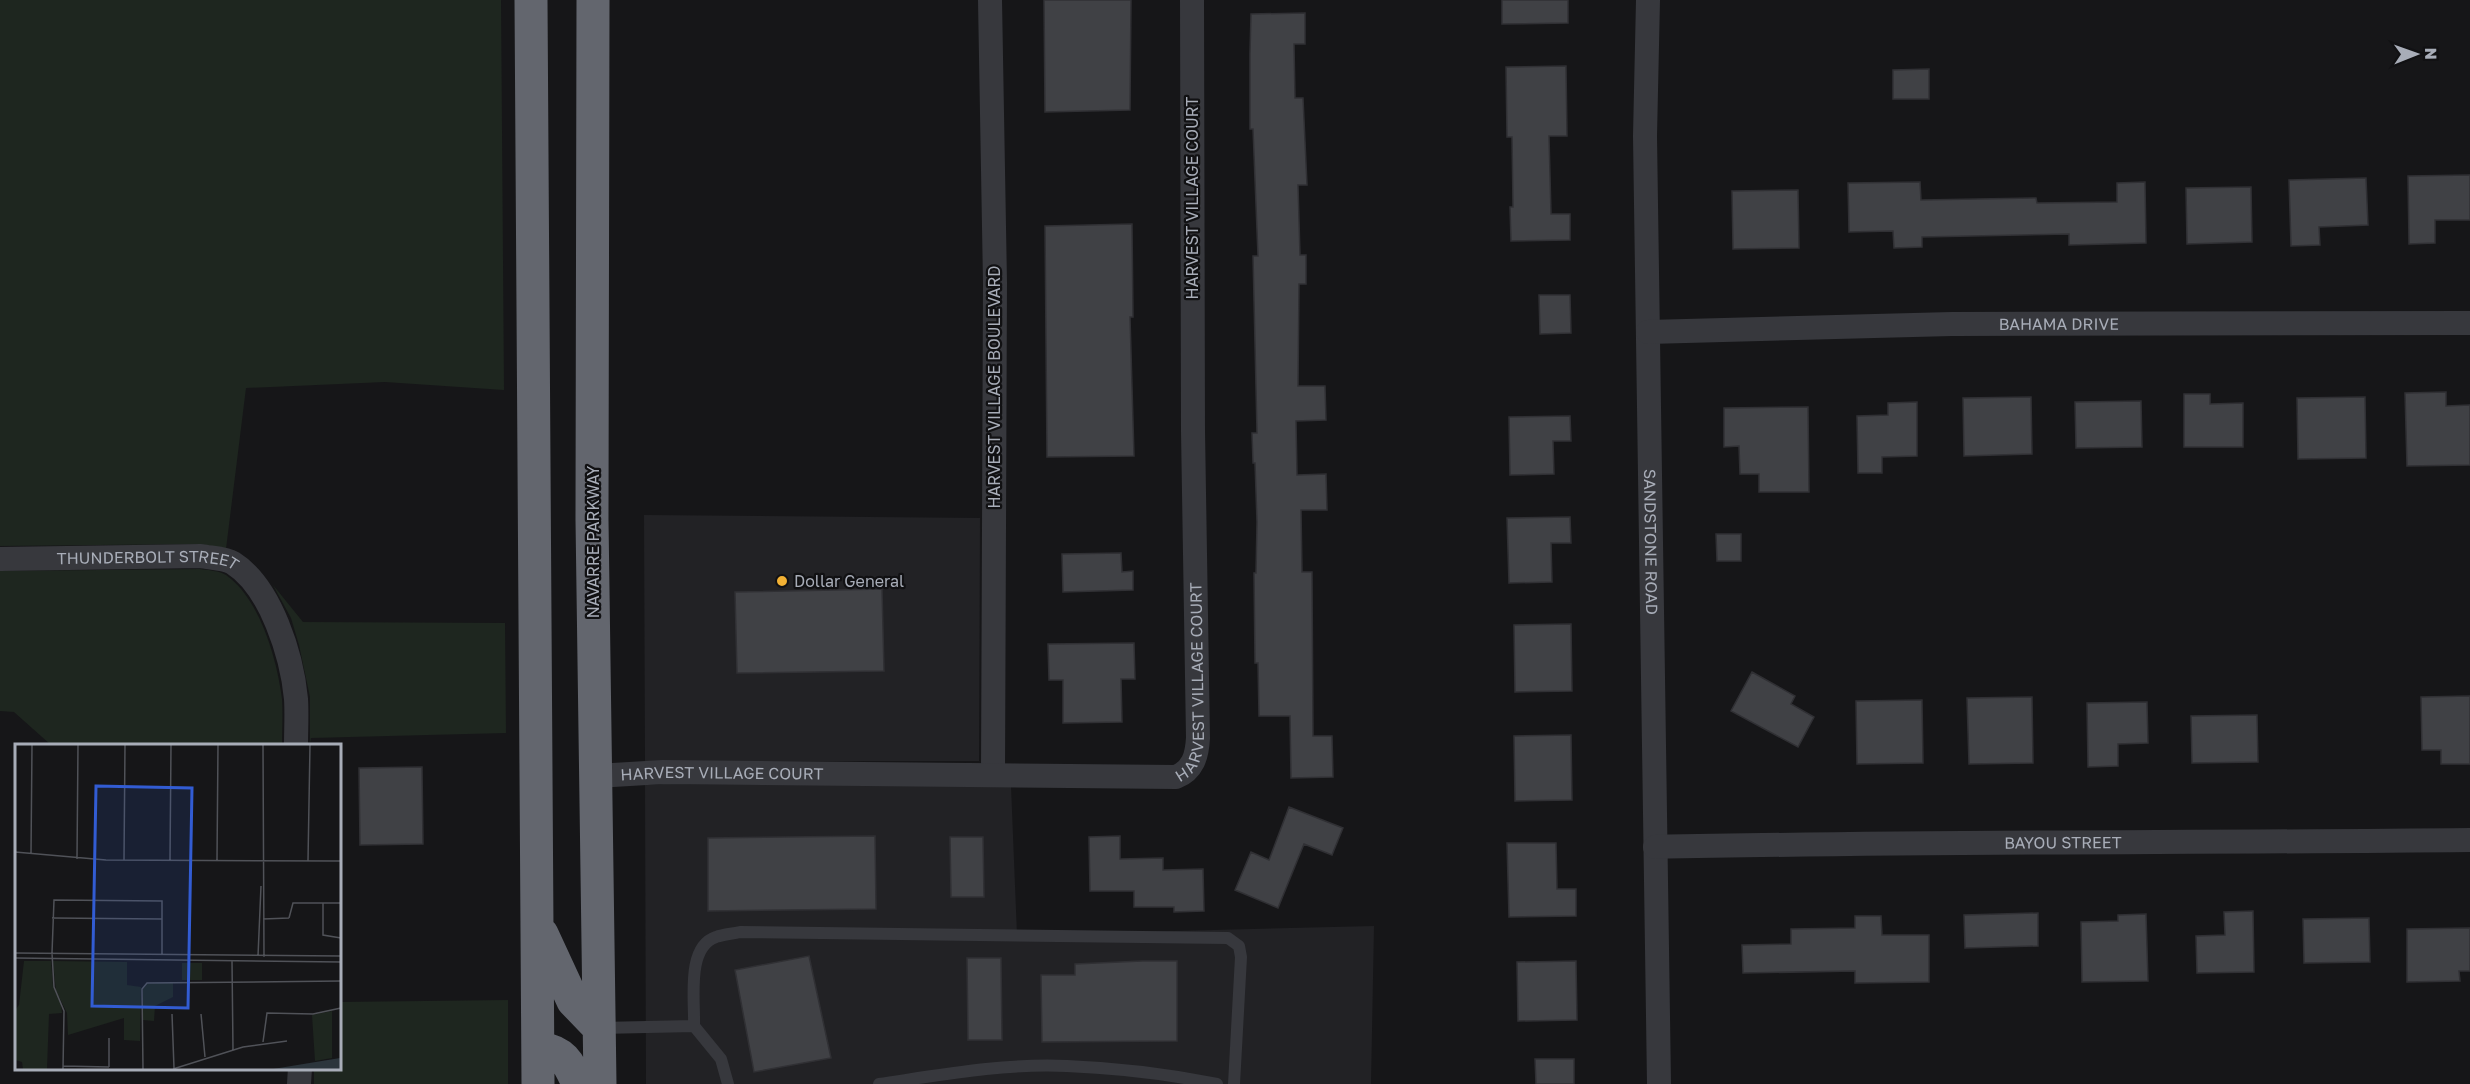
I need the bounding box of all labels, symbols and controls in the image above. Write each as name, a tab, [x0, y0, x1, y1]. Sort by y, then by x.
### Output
north arrow	[2386, 24, 2446, 84]
text: N	[2421, 47, 2441, 60]
street label: HARVEST VILLAGE COURT	[1182, 96, 1202, 299]
street label: HARVEST VILLAGE BOULEVARD	[984, 265, 1004, 509]
street label: BAHAMA DRIVE	[1999, 314, 2119, 334]
street label: NAVARRE PARKWAY	[583, 465, 603, 618]
street label: SANDSTONE ROAD	[1640, 469, 1662, 615]
street label: THUNDERBOLT STREET	[57, 546, 243, 574]
place label: Dollar General	[794, 571, 904, 591]
marker: Dollar General	[775, 574, 789, 588]
street label: HARVEST VILLAGE COURT	[1171, 582, 1208, 786]
inset map	[15, 744, 340, 1069]
street label: HARVEST VILLAGE COURT	[620, 762, 824, 785]
street label: BAYOU STREET	[2004, 832, 2122, 853]

